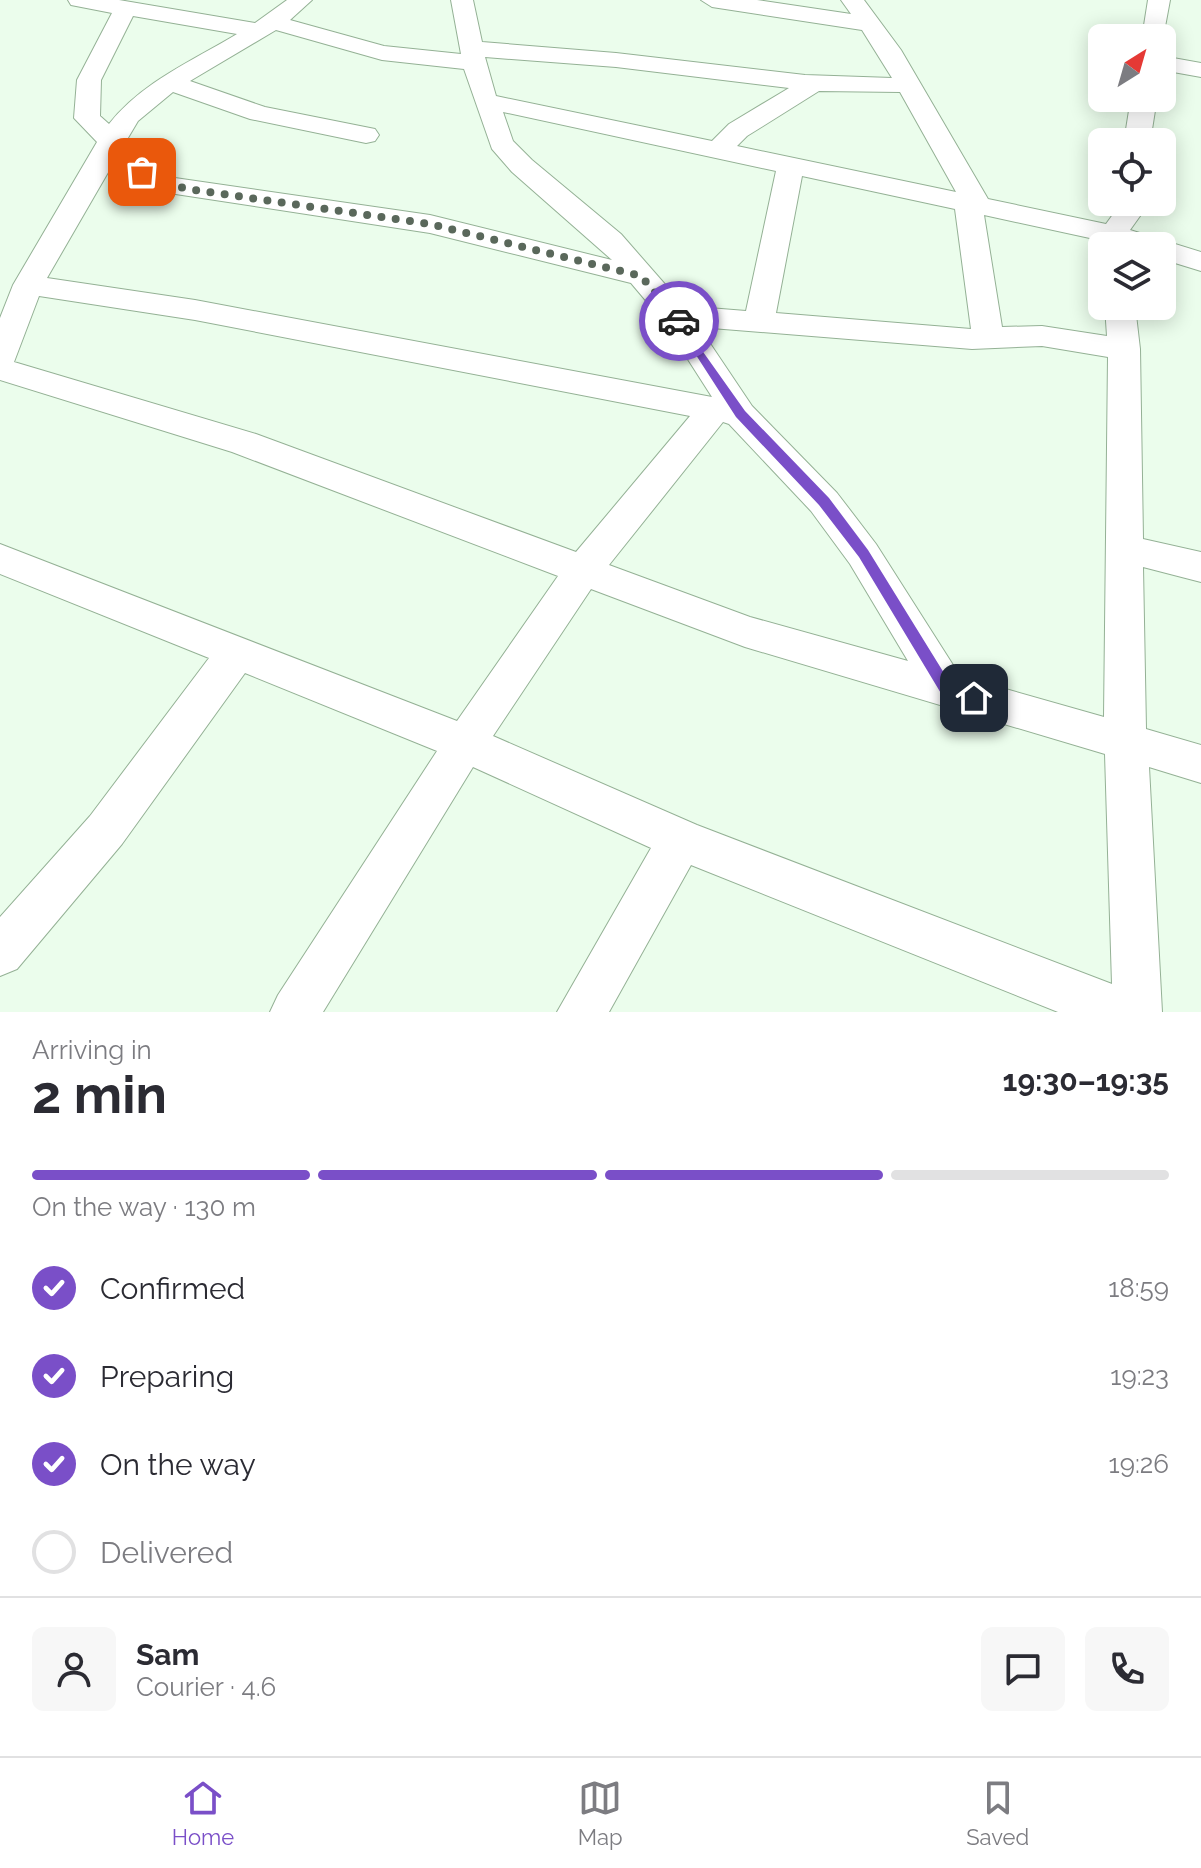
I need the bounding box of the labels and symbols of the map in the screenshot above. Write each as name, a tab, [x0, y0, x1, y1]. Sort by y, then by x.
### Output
north arrow	[1088, 24, 1176, 112]
pin	[108, 138, 176, 206]
courier	[639, 281, 719, 361]
pin	[940, 664, 1008, 732]

